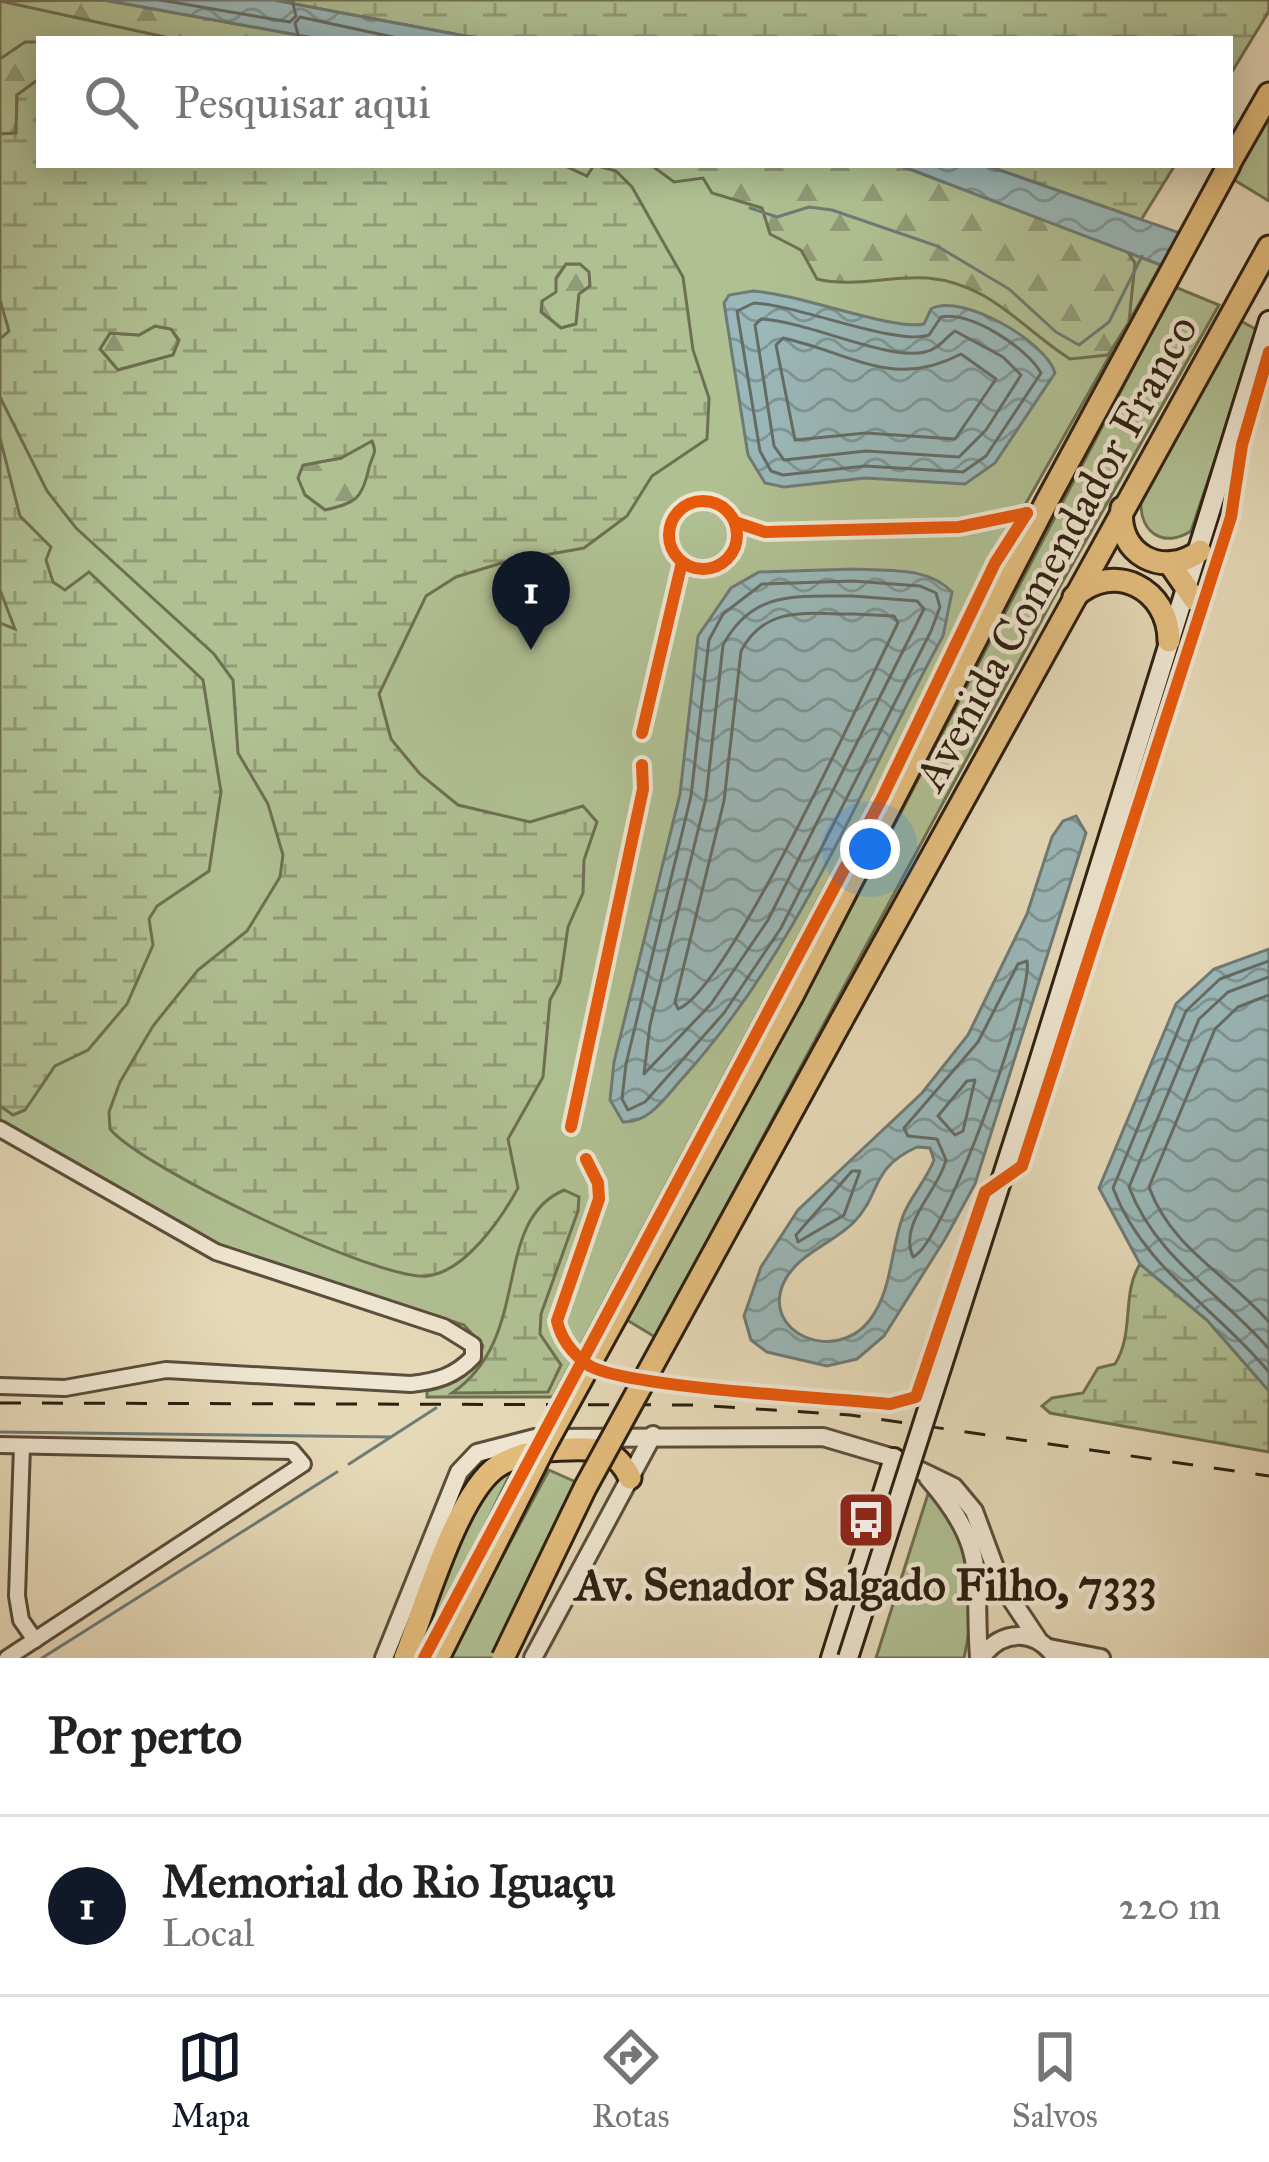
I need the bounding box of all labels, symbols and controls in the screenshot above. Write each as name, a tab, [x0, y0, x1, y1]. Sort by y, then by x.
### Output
search box	[36, 36, 1233, 168]
icon: search	[78, 69, 144, 135]
text: Pesquisar aqui	[174, 75, 431, 130]
street label: Avenida Comendador Franco	[901, 305, 1209, 801]
pin: 1	[492, 551, 570, 650]
your location	[840, 819, 900, 879]
bus stop icon: Av. Senador Salgado Filho, 7333	[835, 1489, 897, 1551]
place label: Av. Senador Salgado Filho, 7333	[572, 1557, 1157, 1612]
text: Por perto	[48, 1705, 242, 1767]
text: Memorial do Rio Iguaçu	[162, 1854, 615, 1909]
text: 1	[79, 1882, 95, 1930]
text: 220 m	[1119, 1882, 1221, 1930]
text: Local	[162, 1909, 254, 1957]
tab: Mapa	[171, 2024, 250, 2136]
tab: Rotas	[592, 2024, 669, 2136]
tab: Salvos	[1012, 2024, 1098, 2136]

